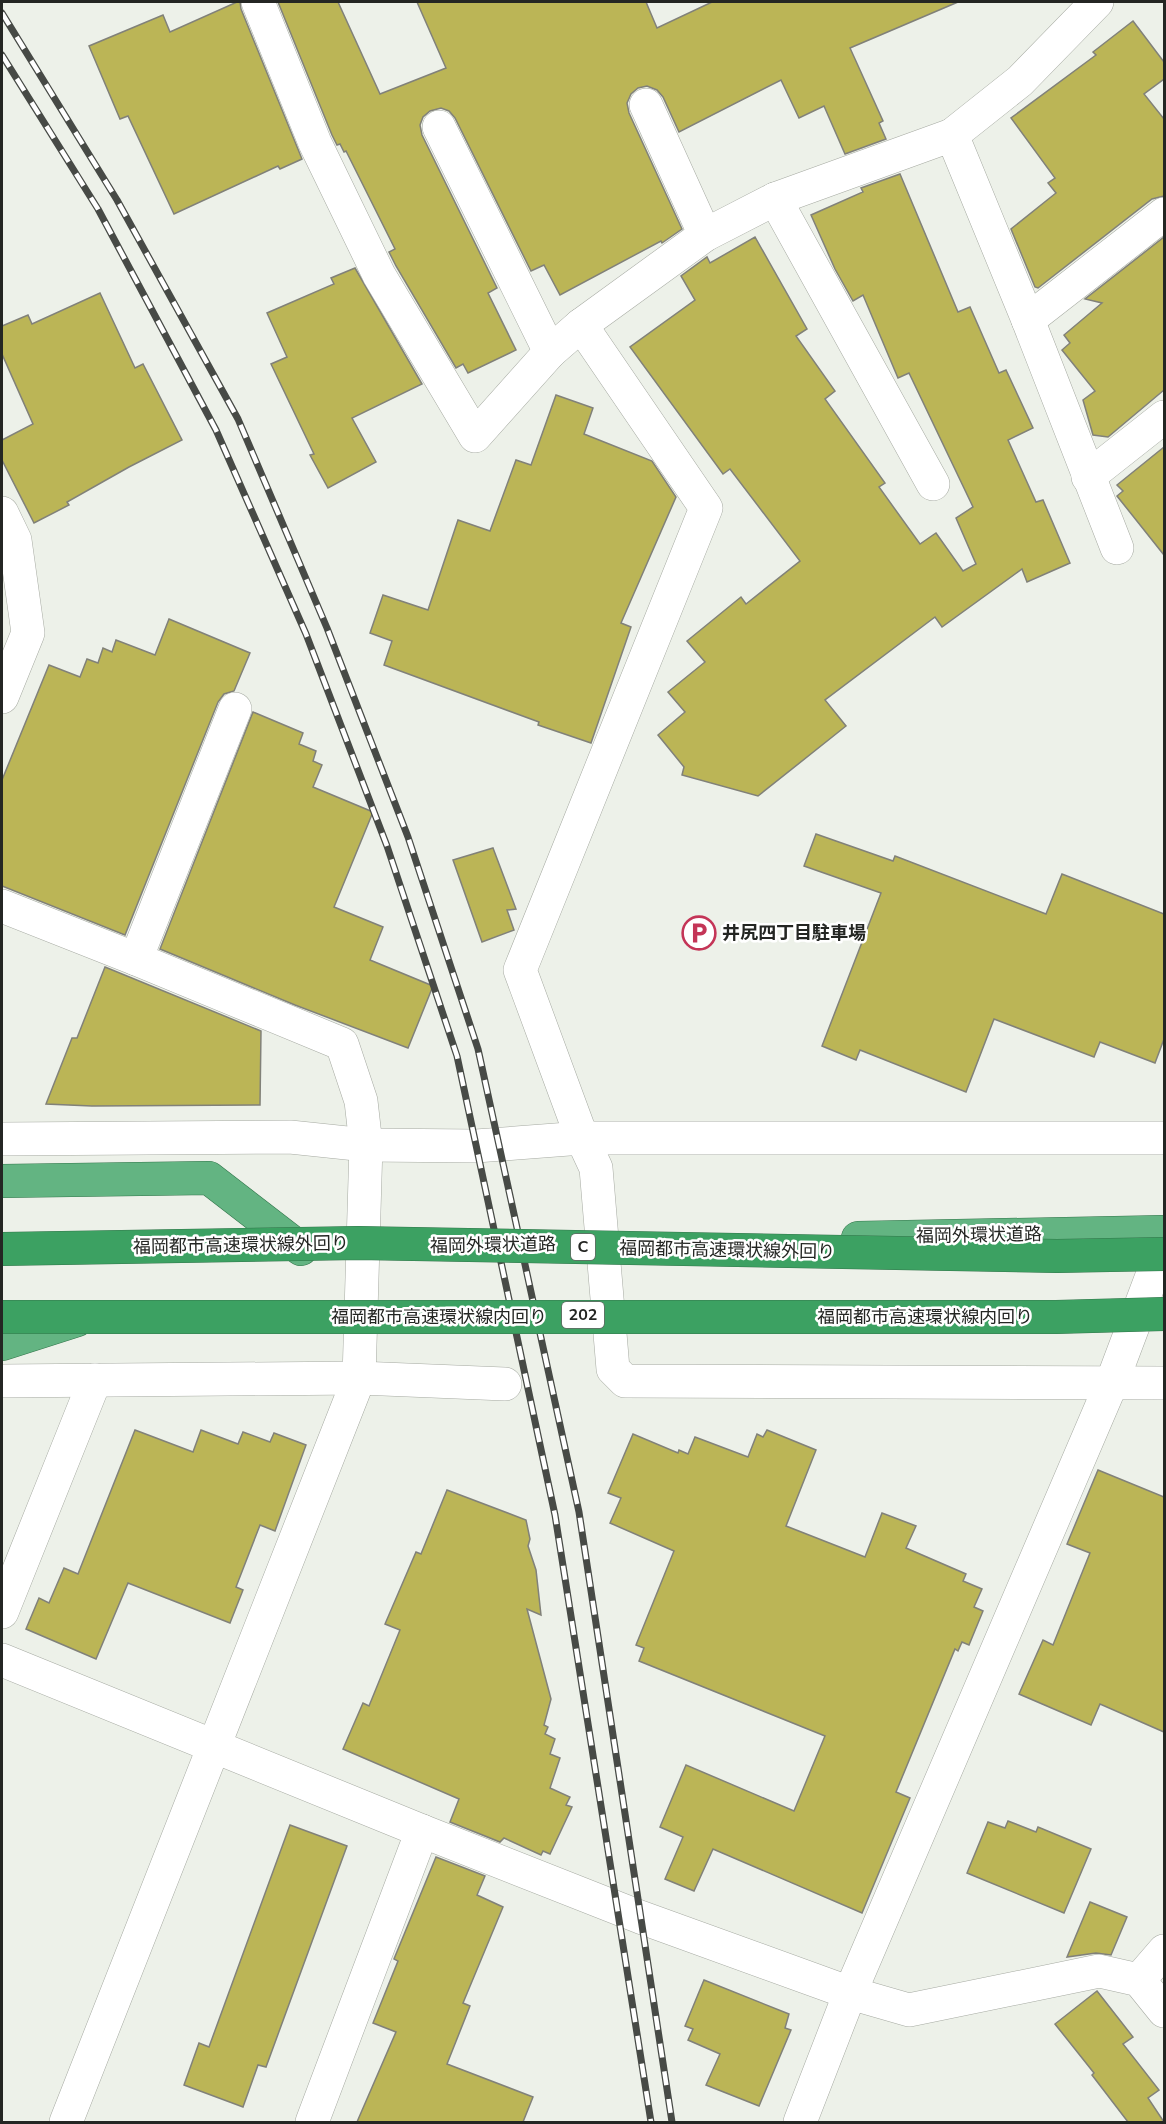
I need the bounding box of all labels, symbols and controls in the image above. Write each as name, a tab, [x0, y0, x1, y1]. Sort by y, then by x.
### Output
parking icon: 井尻四丁目駐車場	[681, 915, 717, 951]
place label: 井尻四丁目駐車場	[722, 921, 866, 945]
street label: 福岡外環状道路	[916, 1222, 1042, 1248]
street label: 福岡都市高速環状線外回り	[133, 1231, 349, 1259]
street label: 福岡外環状道路	[430, 1232, 556, 1258]
road number: C	[571, 1234, 595, 1260]
street label: 福岡都市高速環状線外回り	[619, 1236, 835, 1264]
road number: 202	[562, 1302, 604, 1328]
street label: 福岡都市高速環状線内回り	[331, 1305, 547, 1329]
street label: 福岡都市高速環状線内回り	[817, 1305, 1033, 1329]

